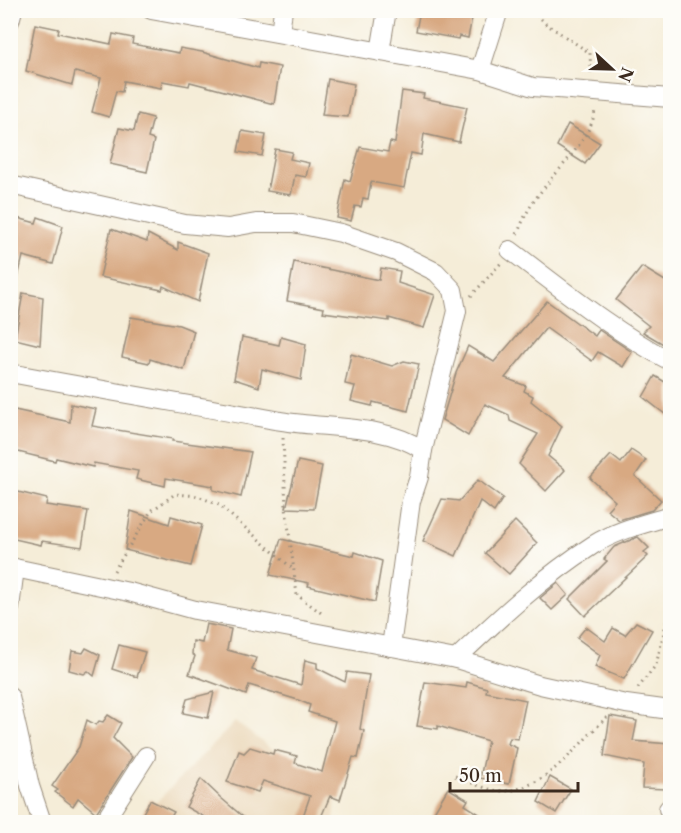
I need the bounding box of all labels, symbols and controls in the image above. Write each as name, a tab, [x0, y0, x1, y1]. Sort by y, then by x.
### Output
north arrow	[582, 39, 642, 99]
text: N	[614, 64, 638, 85]
scale bar	[450, 755, 578, 793]
text: 50 m	[459, 765, 502, 787]

